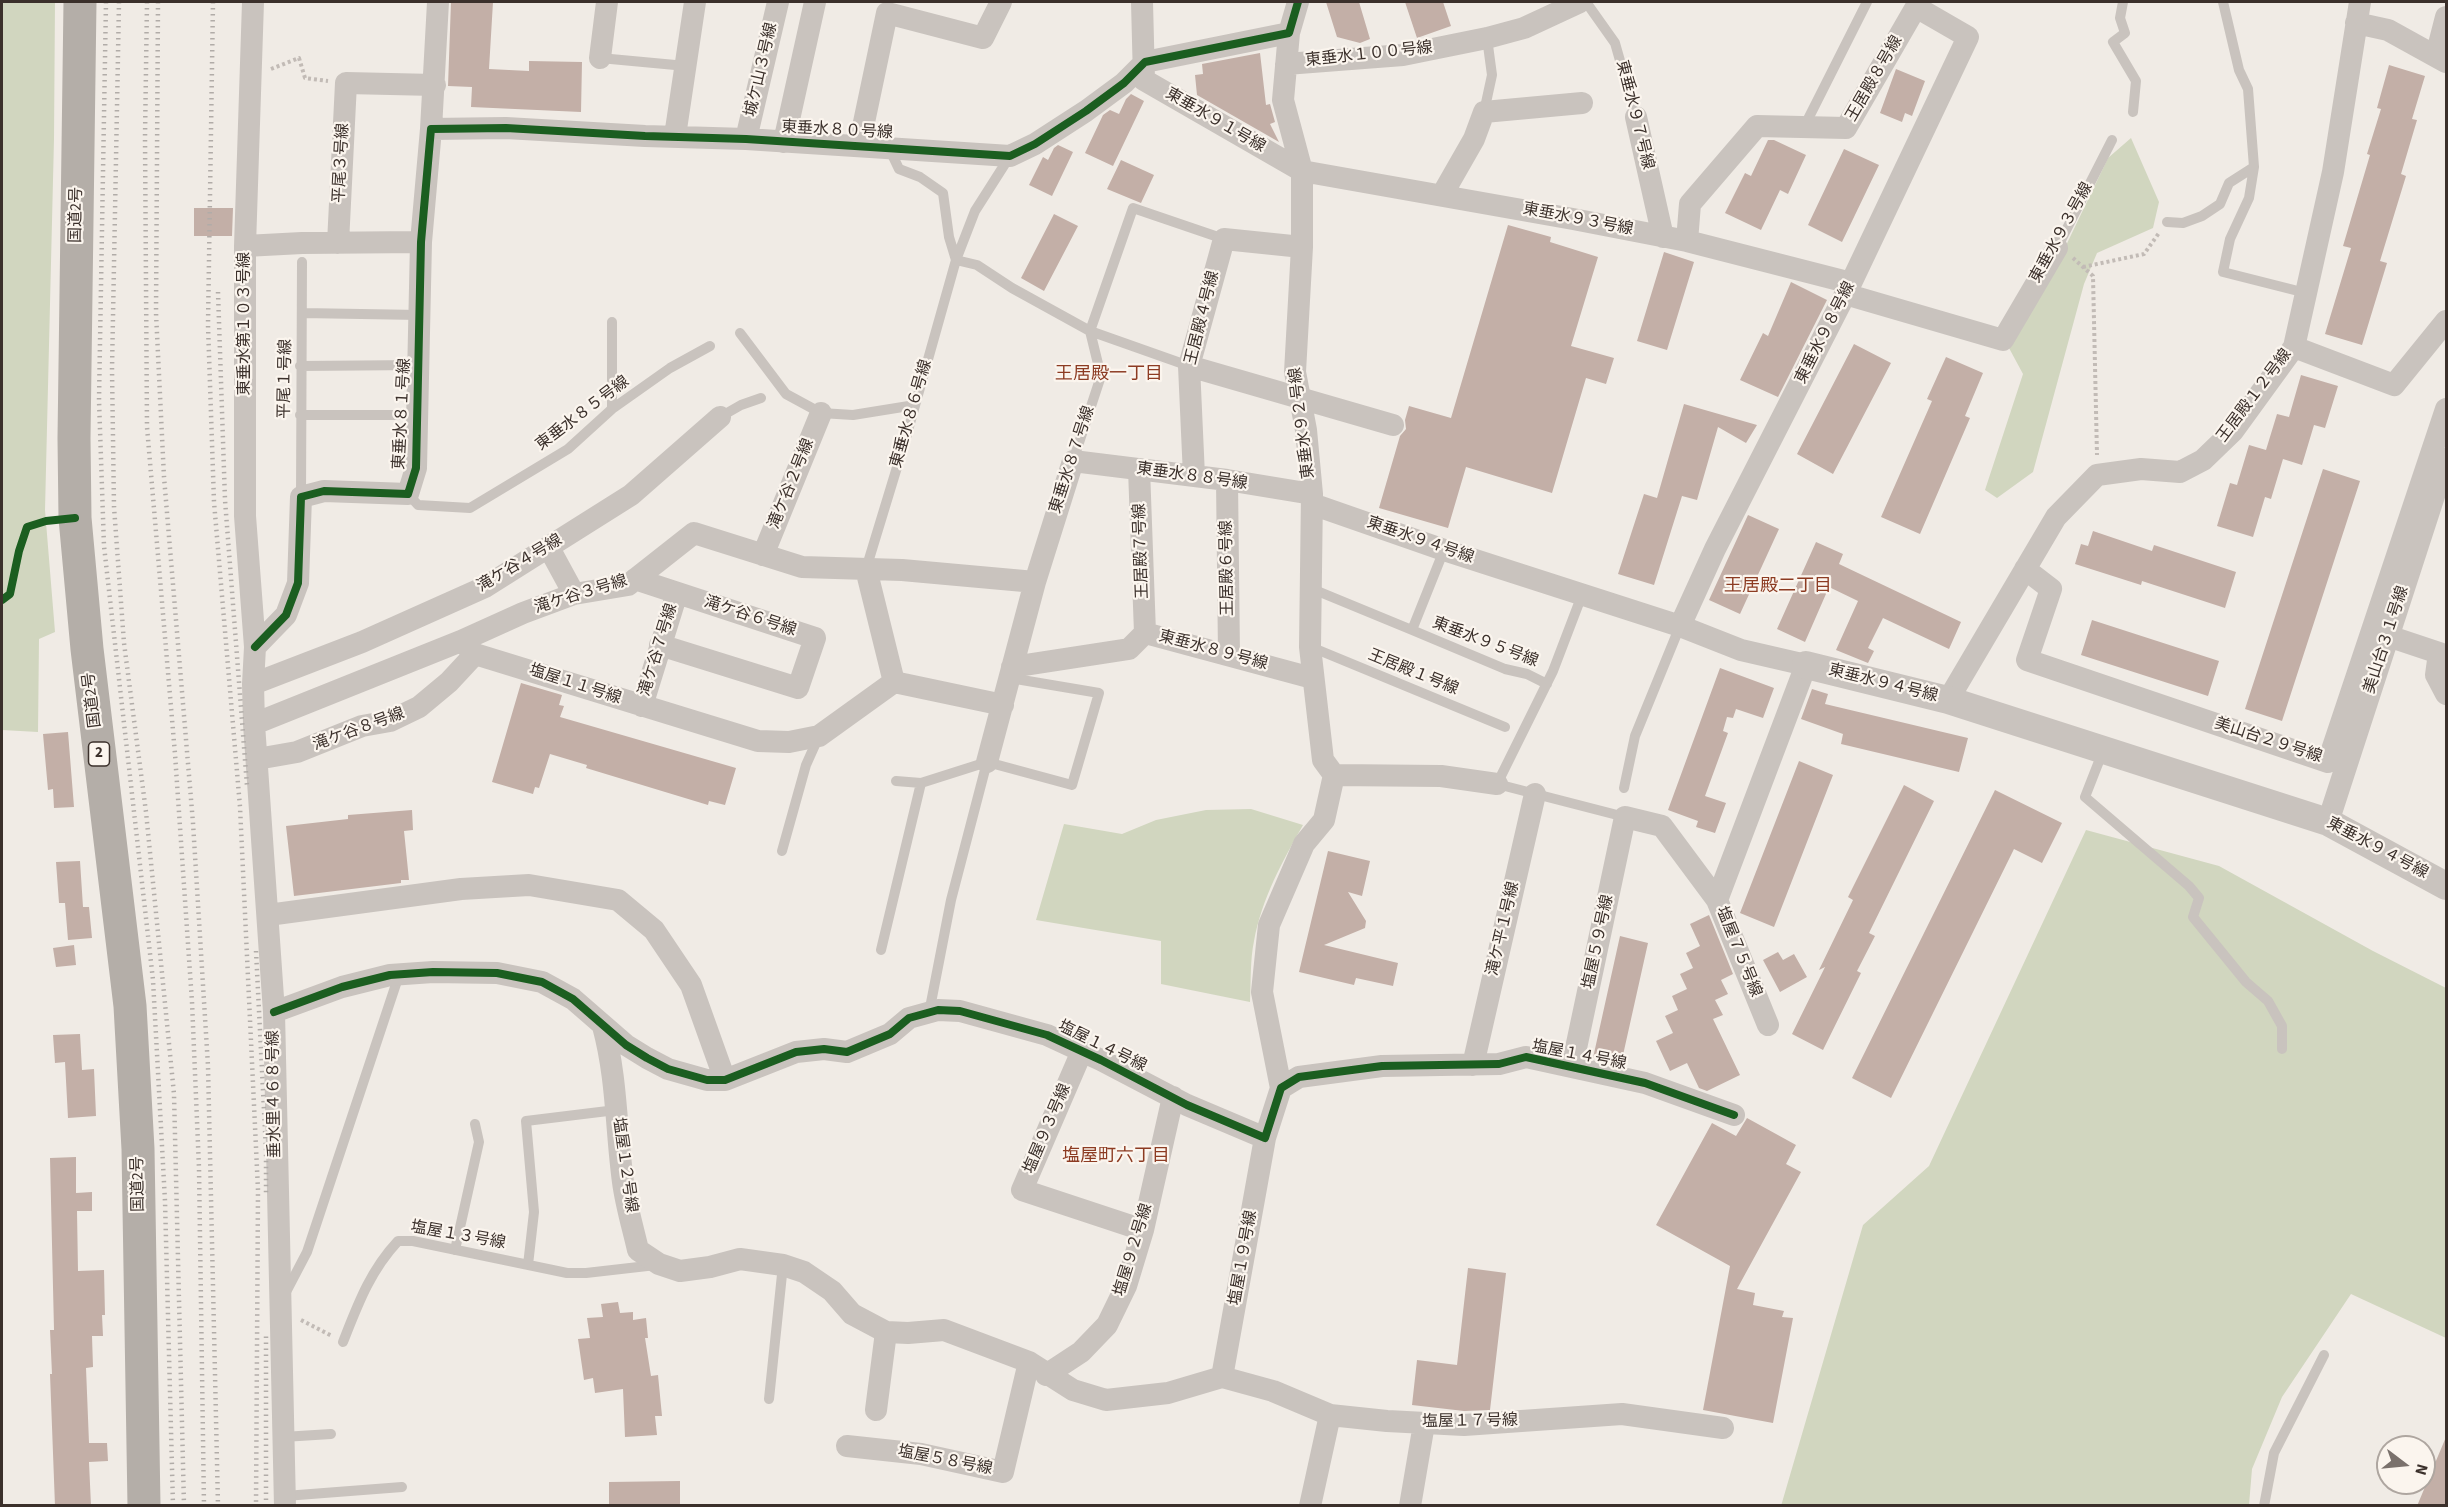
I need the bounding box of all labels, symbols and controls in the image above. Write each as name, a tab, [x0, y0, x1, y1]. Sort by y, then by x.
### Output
street label: 城ケ山３号線	[742, 21, 782, 119]
street label: 王居殿８号線	[1843, 33, 1907, 125]
street label: 東垂水１００号線	[1304, 39, 1434, 71]
street label: 東垂水９７号線	[1611, 58, 1657, 172]
street label: 東垂水９１号線	[1162, 85, 1268, 157]
street label: 東垂水８０号線	[781, 118, 893, 144]
street label: 平尾３号線	[330, 123, 354, 203]
street label: 東垂水９３号線	[2026, 179, 2098, 287]
street label: 国道2号	[67, 187, 87, 243]
street label: 東垂水９３号線	[1521, 200, 1635, 240]
street label: 東垂水第１０３号線	[235, 252, 255, 396]
street label: 王居殿４号線	[1182, 269, 1224, 367]
street label: 東垂水９８号線	[1792, 279, 1860, 387]
street label: 平尾１号線	[276, 339, 296, 419]
street label: 王居殿１２号線	[2214, 345, 2296, 447]
street label: 東垂水８１号線	[390, 358, 416, 470]
street label: 東垂水８６号線	[887, 358, 937, 470]
district label: 王居殿一丁目	[1055, 364, 1163, 386]
street label: 東垂水９２号線	[1287, 366, 1319, 480]
street label: 東垂水８５号線	[532, 373, 634, 455]
street label: 東垂水８７号線	[1047, 404, 1099, 516]
street label: 滝ケ谷２号線	[765, 436, 819, 532]
street label: 東垂水８８号線	[1135, 460, 1249, 494]
street label: 王居殿７号線	[1131, 503, 1153, 599]
street label: 東垂水９４号線	[1364, 514, 1476, 568]
street label: 王居殿６号線	[1218, 520, 1238, 616]
street label: 滝ケ谷４号線	[474, 531, 566, 597]
street label: 滝ケ谷３号線	[532, 572, 630, 618]
district label: 王居殿二丁目	[1724, 576, 1832, 598]
street label: 美山台３１号線	[2361, 584, 2413, 696]
street label: 滝ケ谷６号線	[701, 593, 799, 641]
street label: 滝ケ谷７号線	[636, 601, 682, 699]
street label: 東垂水９５号線	[1429, 614, 1541, 672]
street label: 東垂水８９号線	[1156, 627, 1270, 675]
street label: 王居殿１号線	[1365, 646, 1461, 700]
street label: 塩屋１１号線	[526, 661, 624, 709]
street label: 東垂水９４号線	[1826, 661, 1940, 707]
street label: 国道2号	[80, 671, 106, 729]
street label: 滝ケ谷８号線	[311, 705, 407, 755]
street label: 美山台２９号線	[2212, 715, 2324, 767]
road number: 2	[88, 742, 110, 766]
street label: 東垂水９４号線	[2323, 814, 2431, 884]
street label: 滝ケ平１号線	[1484, 880, 1524, 978]
street label: 塩屋５９号線	[1580, 893, 1618, 991]
street label: 塩屋７５号線	[1711, 904, 1765, 1000]
street label: 塩屋１４号線	[1055, 1017, 1149, 1077]
street label: 垂水里４６８号線	[264, 1030, 286, 1158]
street label: 塩屋１４号線	[1530, 1037, 1628, 1075]
street label: 塩屋９３号線	[1020, 1081, 1076, 1177]
street label: 塩屋１２号線	[608, 1116, 640, 1214]
district label: 塩屋町六丁目	[1062, 1146, 1170, 1168]
street label: 国道2号	[129, 1156, 149, 1212]
street label: 塩屋９２号線	[1111, 1201, 1157, 1299]
street label: 塩屋１９号線	[1226, 1209, 1262, 1307]
street label: 塩屋１３号線	[409, 1218, 507, 1254]
street label: 塩屋１７号線	[1422, 1412, 1518, 1432]
north arrow	[2376, 1435, 2436, 1495]
street label: 塩屋５８号線	[896, 1442, 994, 1480]
text: N	[2409, 1461, 2433, 1478]

